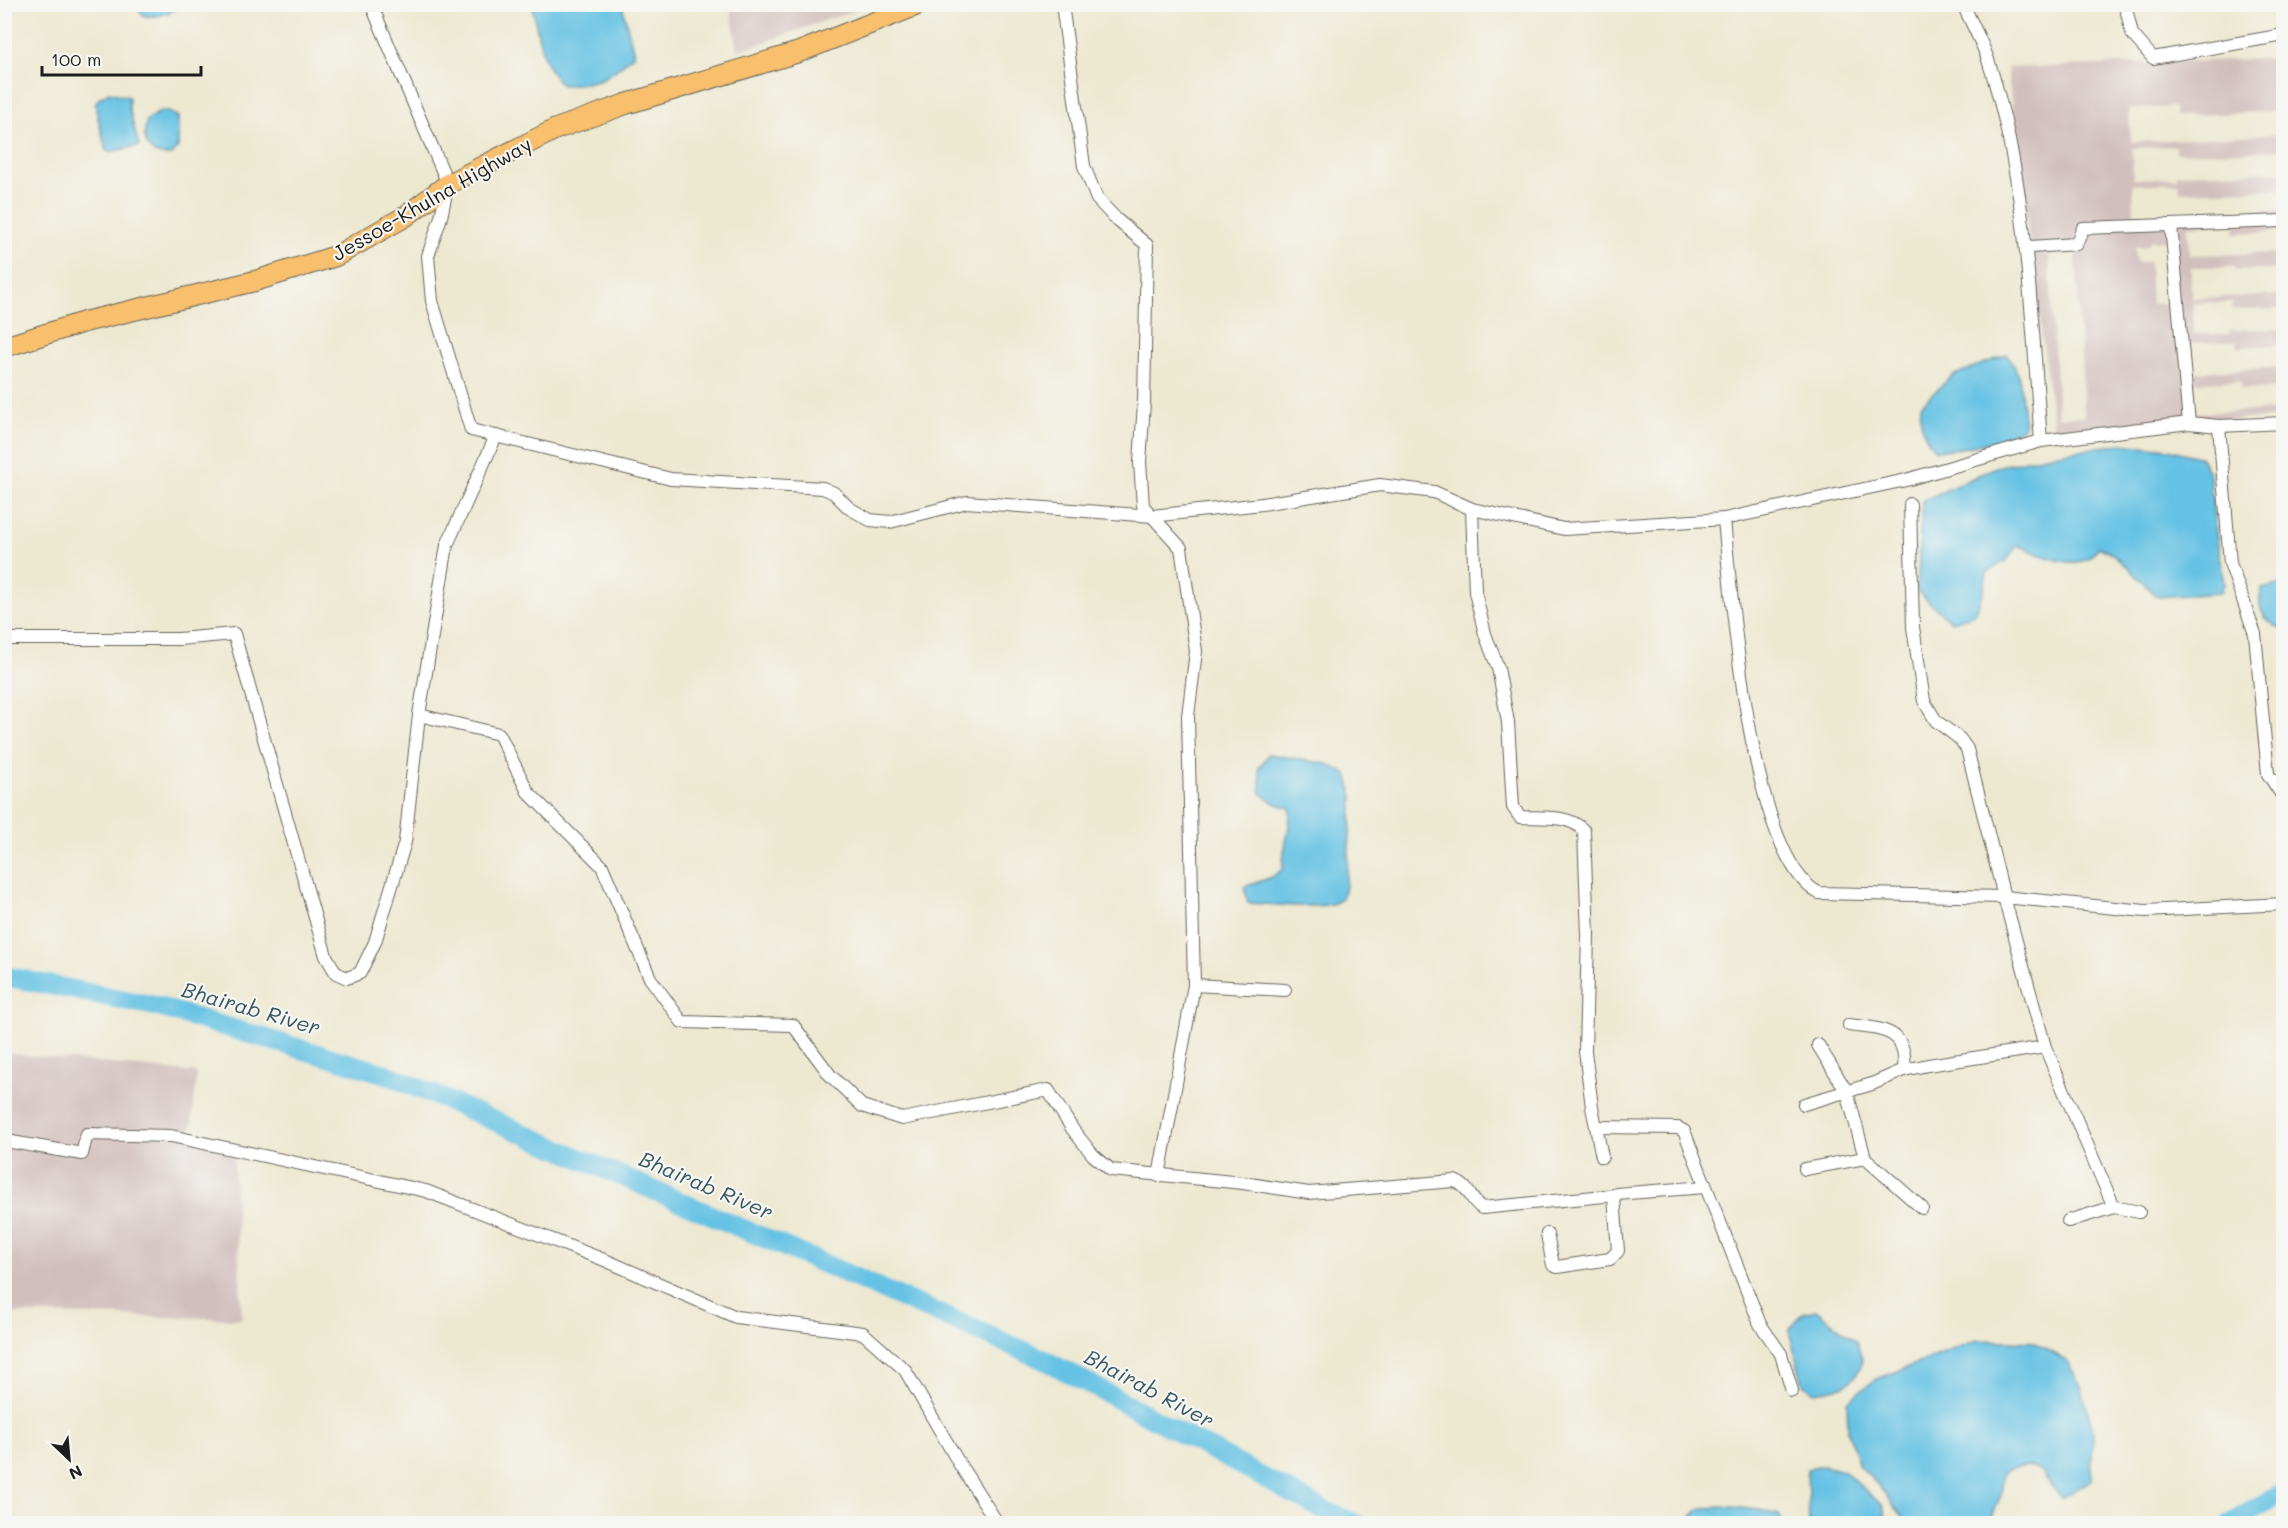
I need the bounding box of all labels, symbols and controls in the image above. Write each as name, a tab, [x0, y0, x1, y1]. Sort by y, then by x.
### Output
scale bar	[42, 39, 201, 77]
text: 100 m	[51, 47, 101, 71]
street label: Jessoe-Khulna Highway	[327, 130, 536, 266]
water label: Bhairab River	[179, 975, 324, 1040]
water label: Bhairab River	[636, 1144, 778, 1225]
water label: Bhairab River	[1080, 1342, 1219, 1433]
north arrow	[39, 1429, 99, 1489]
text: N	[66, 1461, 86, 1485]

